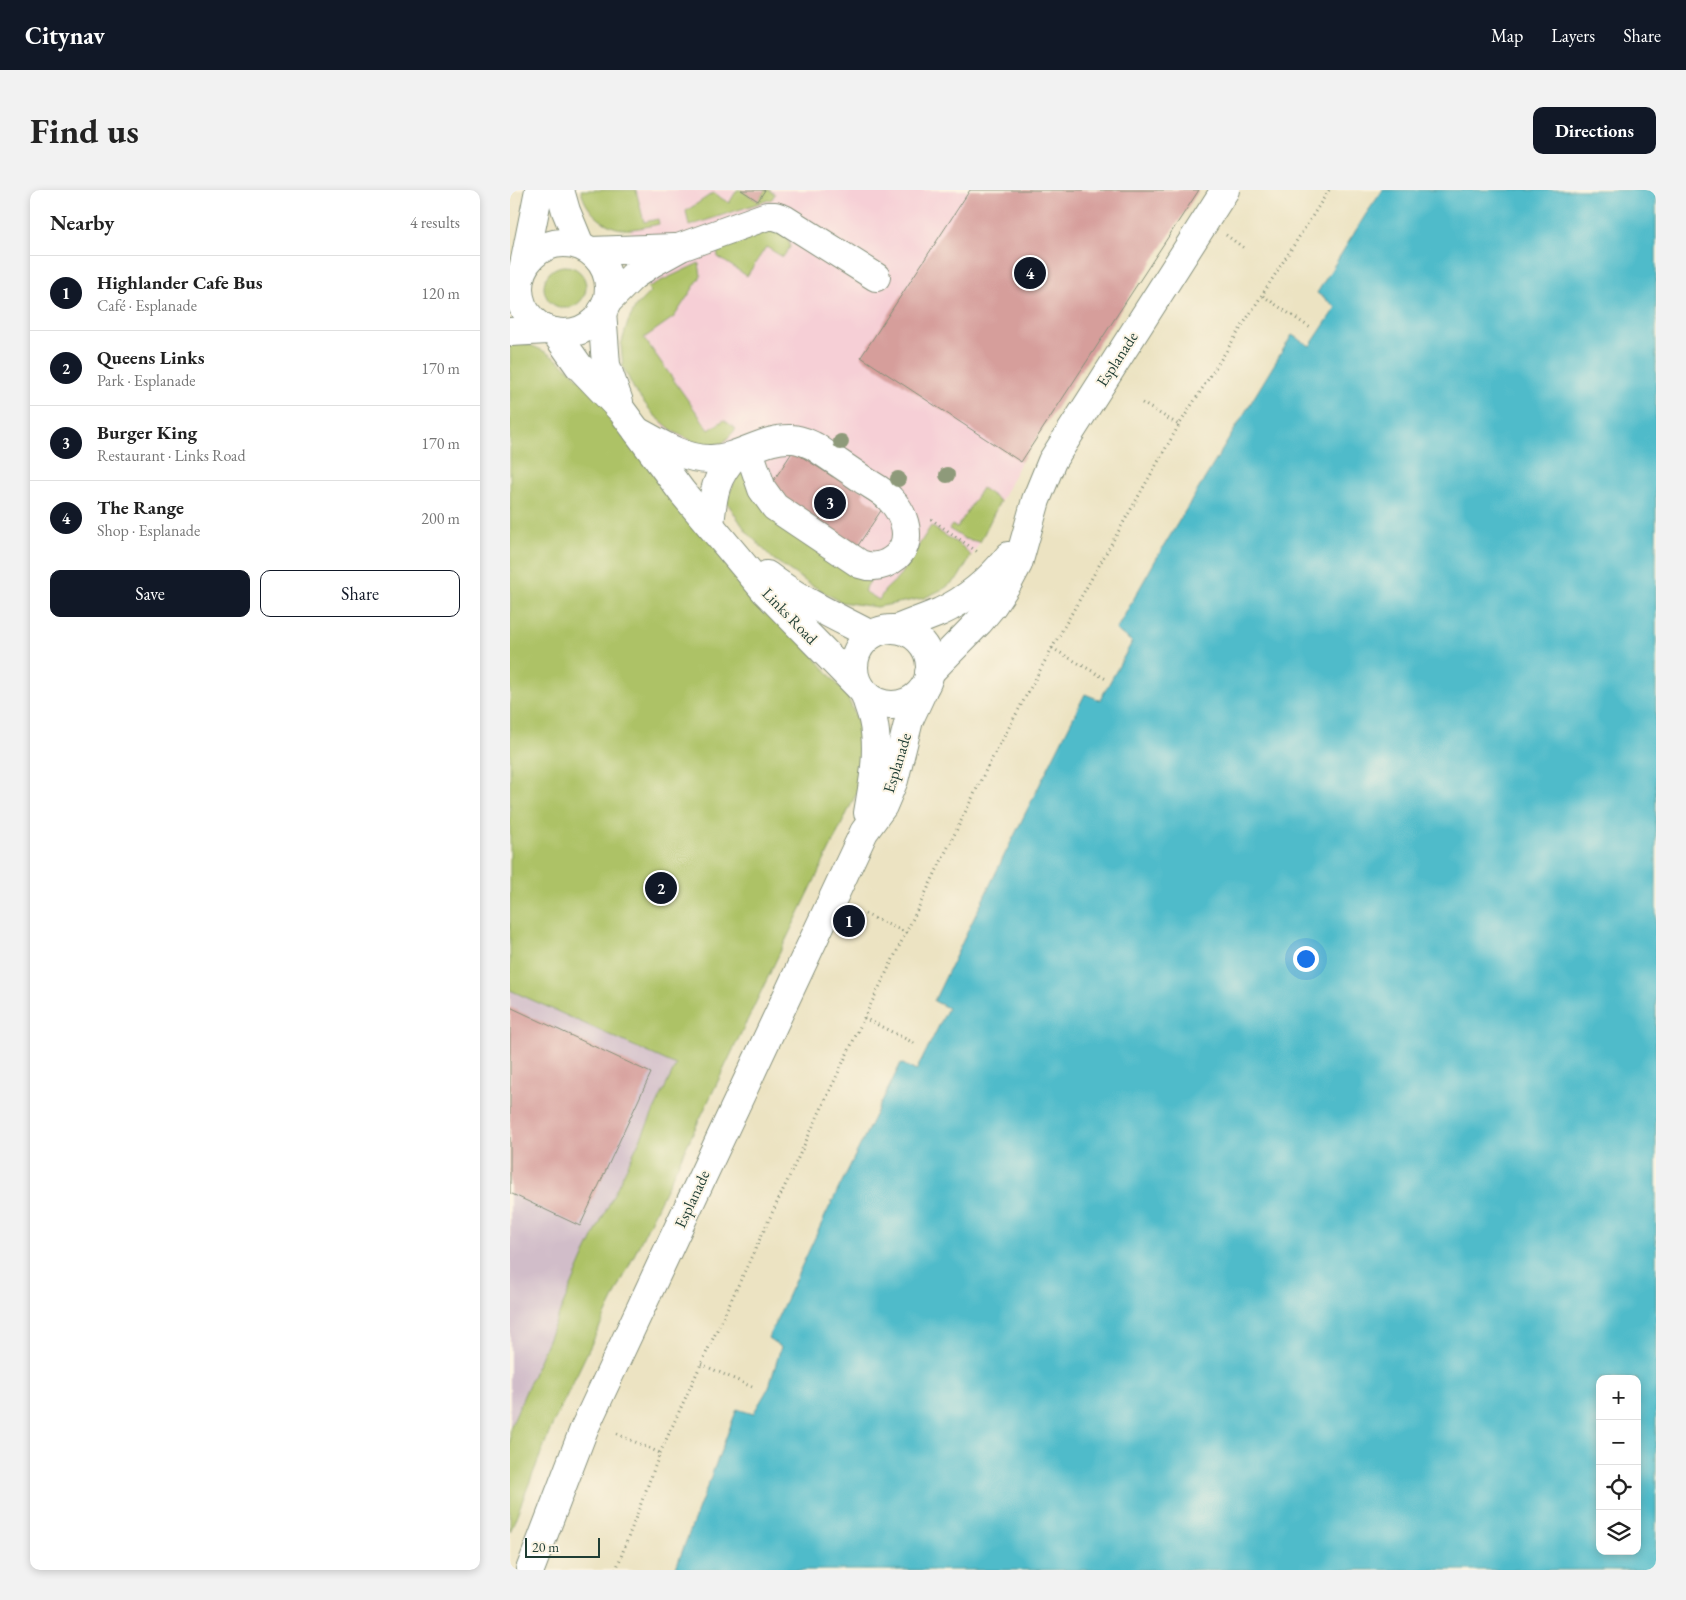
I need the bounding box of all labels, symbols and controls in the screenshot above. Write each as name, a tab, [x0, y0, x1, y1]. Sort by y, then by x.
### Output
text: Citynav	[25, 20, 105, 51]
text: Map	[1491, 24, 1523, 47]
text: Layers	[1551, 24, 1595, 47]
text: Share	[1623, 24, 1661, 47]
button: Directions	[1533, 107, 1656, 154]
text: Find us	[30, 108, 139, 153]
text: Nearby	[50, 209, 114, 236]
text: 4 results	[410, 212, 460, 233]
pin: 4	[1014, 254, 1046, 292]
text: Highlander Cafe Bus	[97, 270, 262, 295]
text: 1	[62, 283, 70, 304]
text: 120 m	[421, 283, 460, 304]
text: Café · Esplanade	[97, 295, 197, 316]
street label: Esplanade	[1091, 327, 1143, 391]
text: Queens Links	[97, 345, 205, 370]
text: 2	[62, 358, 70, 379]
text: 170 m	[421, 358, 460, 379]
text: Park · Esplanade	[97, 370, 196, 391]
text: Burger King	[97, 420, 197, 445]
text: 3	[62, 433, 70, 454]
text: 170 m	[421, 433, 460, 454]
text: Restaurant · Links Road	[97, 445, 246, 466]
pin: 3	[814, 484, 846, 522]
text: The Range	[97, 495, 184, 520]
text: 4	[62, 508, 70, 529]
text: 200 m	[421, 508, 460, 529]
text: Shop · Esplanade	[97, 520, 200, 541]
button: Save	[50, 570, 250, 617]
button: Share	[260, 570, 460, 617]
street label: Links Road	[758, 583, 823, 650]
street label: Esplanade	[878, 730, 916, 796]
pin: 2	[645, 869, 677, 907]
pin: 1	[833, 902, 865, 940]
your location	[1293, 946, 1319, 972]
street label: Esplanade	[669, 1167, 715, 1231]
map controls	[1596, 1375, 1641, 1555]
button: +	[1596, 1375, 1641, 1420]
button: −	[1596, 1420, 1641, 1465]
button: locate	[1596, 1465, 1641, 1510]
button: layers	[1596, 1510, 1641, 1555]
scale bar	[525, 1535, 600, 1558]
text: 20 m	[532, 1538, 559, 1556]

